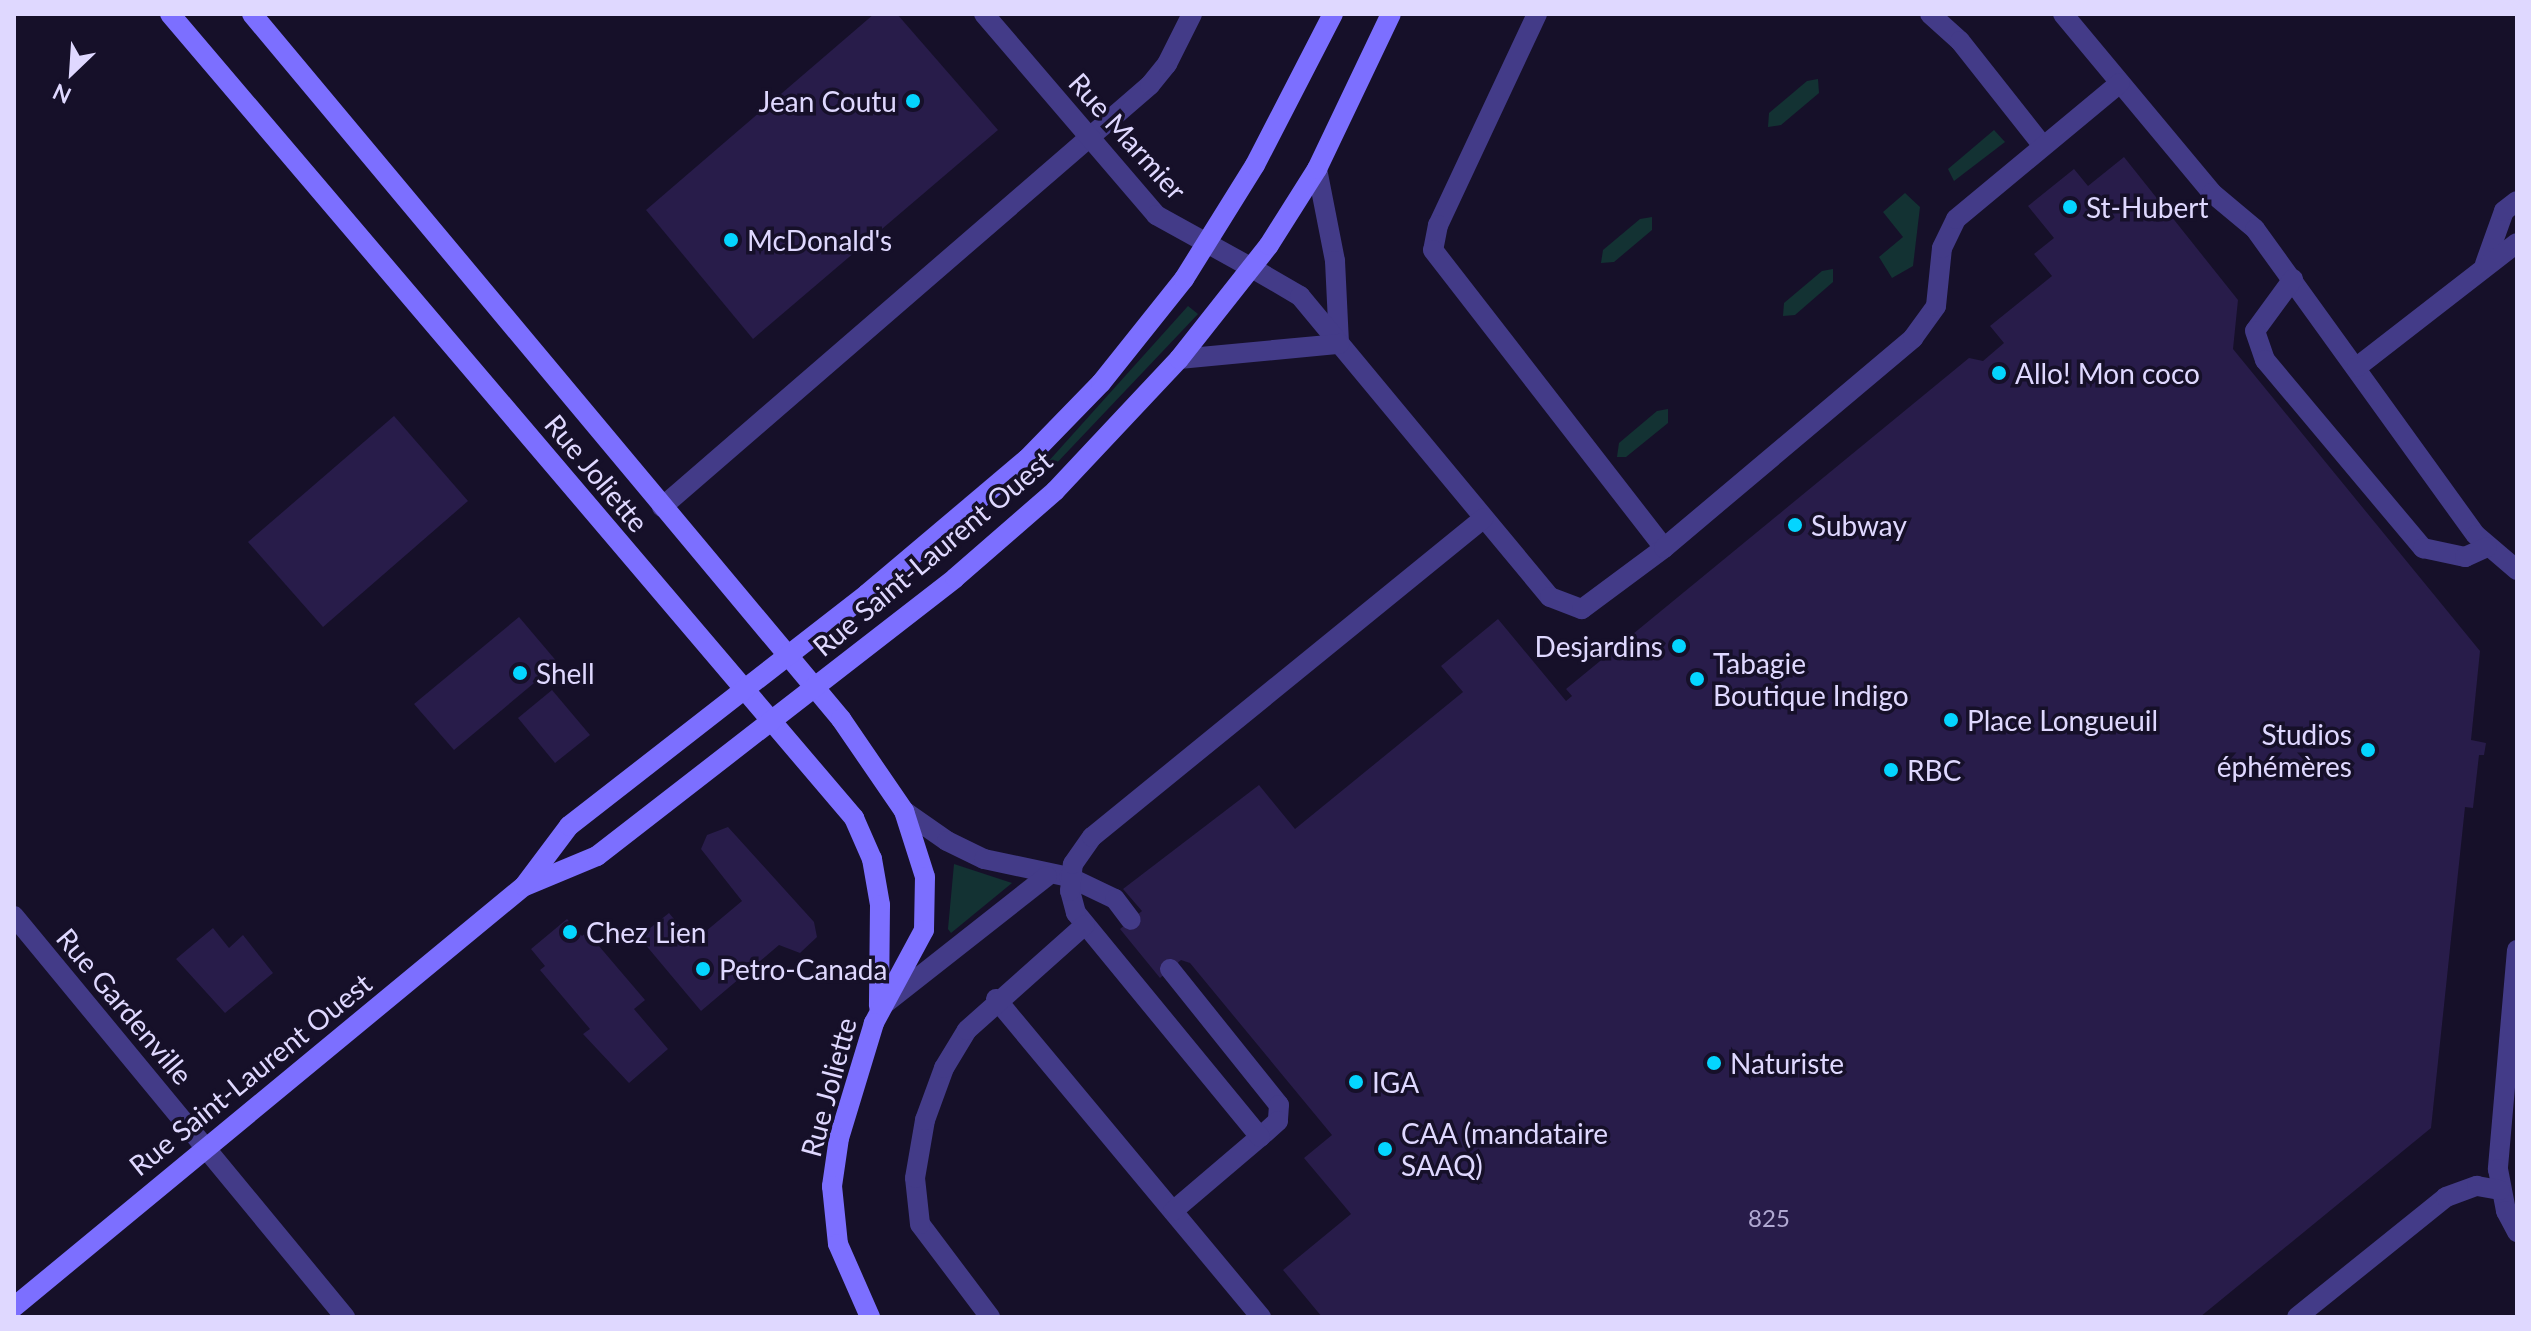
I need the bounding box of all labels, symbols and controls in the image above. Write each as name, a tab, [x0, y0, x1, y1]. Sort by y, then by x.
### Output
north arrow	[32, 32, 112, 112]
street label: Rue Marmier	[1062, 66, 1194, 206]
text: N	[48, 78, 75, 110]
place label: Jean Coutu	[759, 84, 897, 118]
marker: Jean Coutu	[904, 92, 922, 110]
place label: St-Hubert	[2086, 190, 2208, 224]
marker: St-Hubert	[2061, 198, 2079, 216]
place label: McDonald's	[747, 223, 892, 257]
marker: McDonald's	[722, 231, 740, 249]
place label: Allo! Mon coco	[2015, 356, 2200, 390]
marker: Allo! Mon coco	[1990, 364, 2008, 382]
street label: Rue Joliette	[538, 407, 656, 539]
street label: Rue Saint-Laurent Ouest	[806, 443, 1058, 663]
place label: Subway	[1811, 508, 1907, 542]
marker: Subway	[1786, 516, 1804, 534]
place label: Desjardins	[1535, 629, 1663, 663]
marker: Desjardins	[1670, 637, 1688, 655]
place label: Tabagie Boutique Indigo	[1713, 646, 1909, 712]
place label: Shell	[536, 656, 595, 690]
marker: Shell	[511, 664, 529, 682]
marker: Tabagie Boutique Indigo	[1688, 670, 1706, 688]
place label: Place Longueuil	[1967, 703, 2158, 737]
marker: Place Longueuil	[1942, 711, 1960, 729]
place label: Studios éphémères	[2217, 717, 2352, 783]
marker: Studios éphémères	[2359, 741, 2377, 759]
place label: RBC	[1907, 753, 1961, 787]
marker: RBC	[1882, 761, 1900, 779]
place label: Chez Lien	[586, 915, 706, 949]
street label: Rue Gardenville	[50, 921, 200, 1091]
marker: Chez Lien	[561, 923, 579, 941]
place label: Petro-Canada	[719, 952, 887, 986]
marker: Petro-Canada	[694, 960, 712, 978]
street label: Rue Saint-Laurent Ouest	[122, 966, 378, 1182]
street label: Rue Joliette	[793, 1013, 863, 1161]
place label: Naturiste	[1730, 1046, 1844, 1080]
marker: Naturiste	[1705, 1054, 1723, 1072]
place label: IGA	[1372, 1065, 1419, 1099]
marker: IGA	[1347, 1073, 1365, 1091]
place label: CAA (mandataire SAAQ)	[1401, 1116, 1609, 1182]
marker: CAA (mandataire SAAQ)	[1376, 1140, 1394, 1158]
house number: 825	[1748, 1204, 1790, 1232]

